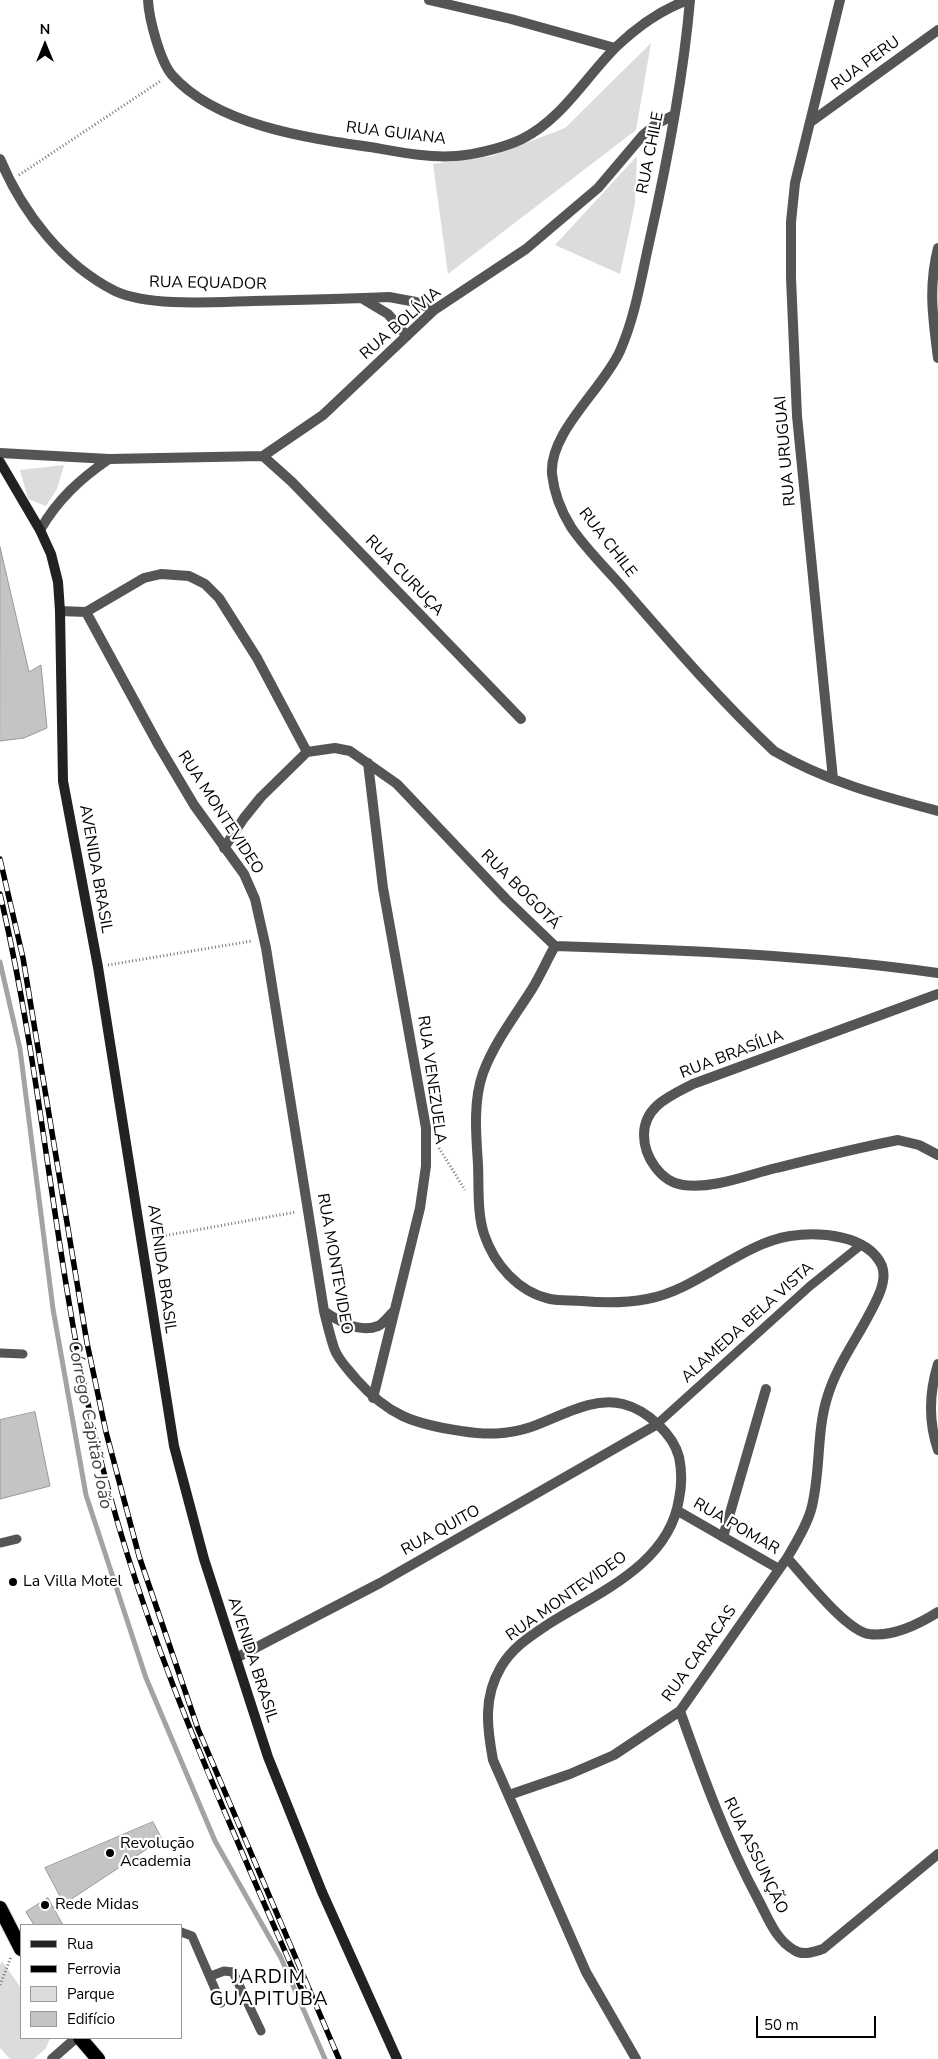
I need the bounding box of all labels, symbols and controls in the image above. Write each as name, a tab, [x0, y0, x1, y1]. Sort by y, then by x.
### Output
north arrow	[20, 20, 70, 70]
text: N	[40, 20, 50, 39]
street label: RUA PERU	[828, 33, 904, 95]
street label: RUA CHILE	[634, 110, 668, 196]
street label: RUA GUIANA	[345, 118, 447, 150]
street label: RUA EQUADOR	[149, 273, 267, 295]
street label: RUA BOLÍVIA	[357, 284, 445, 364]
street label: RUA URUGUAI	[772, 395, 800, 507]
street label: RUA CHILE	[574, 504, 640, 582]
street label: RUA CURUÇA	[361, 532, 447, 620]
street label: RUA MONTEVIDEO	[173, 748, 267, 878]
street label: AVENIDA BRASIL	[74, 803, 116, 935]
street label: RUA BOGOTÁ	[476, 846, 564, 934]
street label: RUA VENEZUELA	[412, 1014, 450, 1146]
street label: RUA BRASÍLIA	[678, 1026, 786, 1084]
street label: RUA MONTEVIDEO	[312, 1192, 356, 1336]
street label: AVENIDA BRASIL	[142, 1203, 180, 1335]
street label: ALAMEDA BELA VISTA	[678, 1259, 818, 1387]
water label: Córrego Capitão João	[62, 1339, 116, 1511]
street label: RUA POMAR	[689, 1495, 783, 1559]
street label: RUA QUITO	[398, 1501, 484, 1561]
street label: RUA MONTEVIDEO	[503, 1548, 631, 1646]
place label: La Villa Motel	[23, 1572, 122, 1592]
marker: La Villa Motel	[7, 1576, 19, 1588]
street label: AVENIDA BRASIL	[223, 1595, 281, 1725]
street label: RUA CARACAS	[659, 1602, 741, 1706]
street label: RUA ASSUNÇÃO	[719, 1795, 791, 1917]
place label: Revolução Academia	[120, 1834, 194, 1872]
marker: Revolução Academia	[104, 1847, 116, 1859]
place label: Rede Midas	[55, 1895, 139, 1915]
marker: Rede Midas	[39, 1899, 51, 1911]
legend	[20, 1924, 182, 2039]
text: Rua	[67, 1934, 93, 1954]
text: Ferrovia	[67, 1959, 121, 1979]
district label: JARDIM GUAPITUBA	[208, 1967, 330, 2011]
text: Parque	[67, 1984, 115, 2004]
scale bar	[758, 2006, 878, 2038]
text: Edifício	[67, 2009, 115, 2029]
text: 50 m	[764, 2015, 799, 2035]

